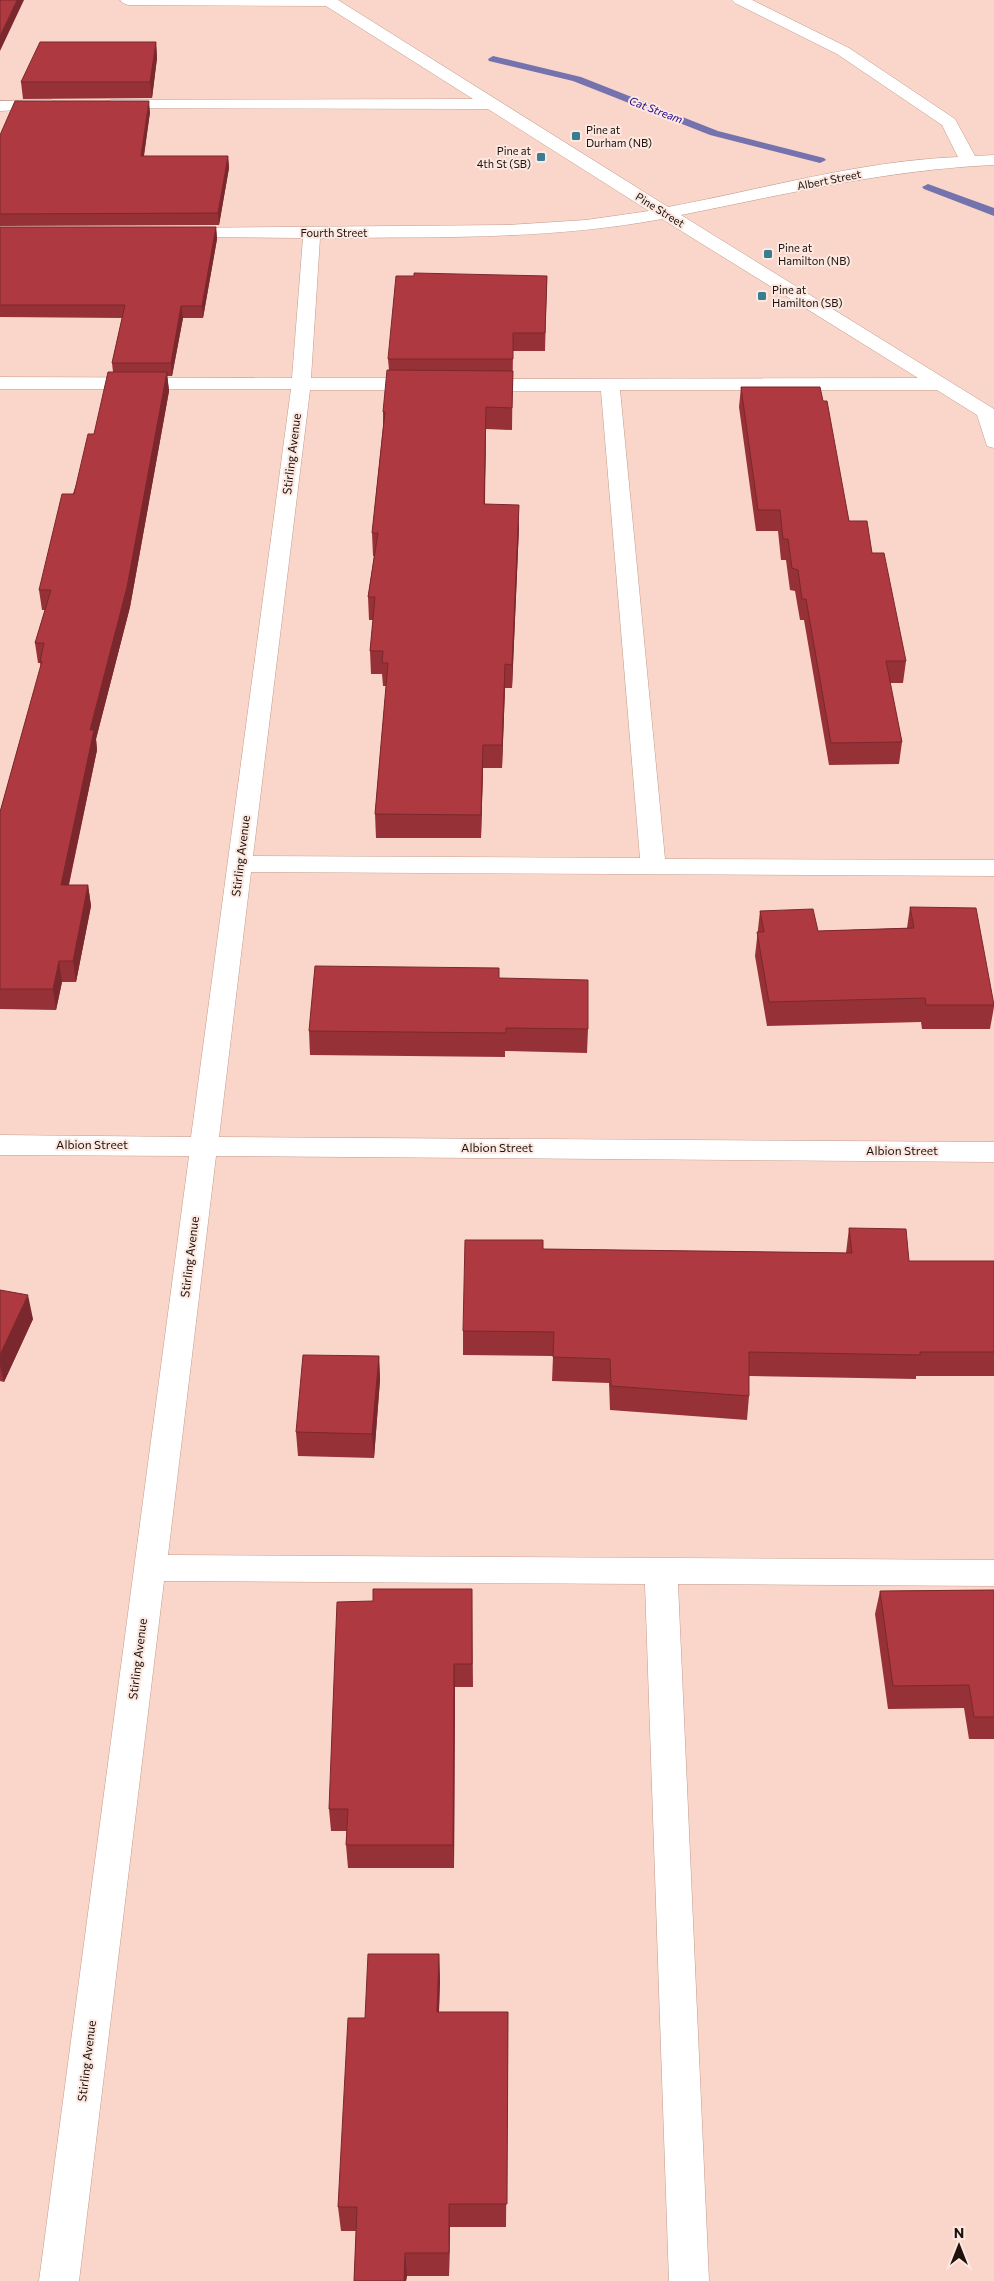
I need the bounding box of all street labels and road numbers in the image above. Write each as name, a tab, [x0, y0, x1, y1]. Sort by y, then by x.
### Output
street label: Albert Street	[796, 167, 862, 192]
street label: Pine Street	[633, 189, 687, 230]
street label: Fourth Street	[300, 226, 368, 239]
street label: Stirling Avenue	[279, 413, 303, 495]
street label: Stirling Avenue	[228, 815, 252, 897]
street label: Albion Street	[56, 1137, 128, 1151]
street label: Albion Street	[461, 1140, 533, 1154]
street label: Albion Street	[866, 1143, 938, 1157]
street label: Stirling Avenue	[177, 1216, 201, 1298]
street label: Stirling Avenue	[125, 1618, 149, 1700]
street label: Stirling Avenue	[74, 2020, 98, 2102]

